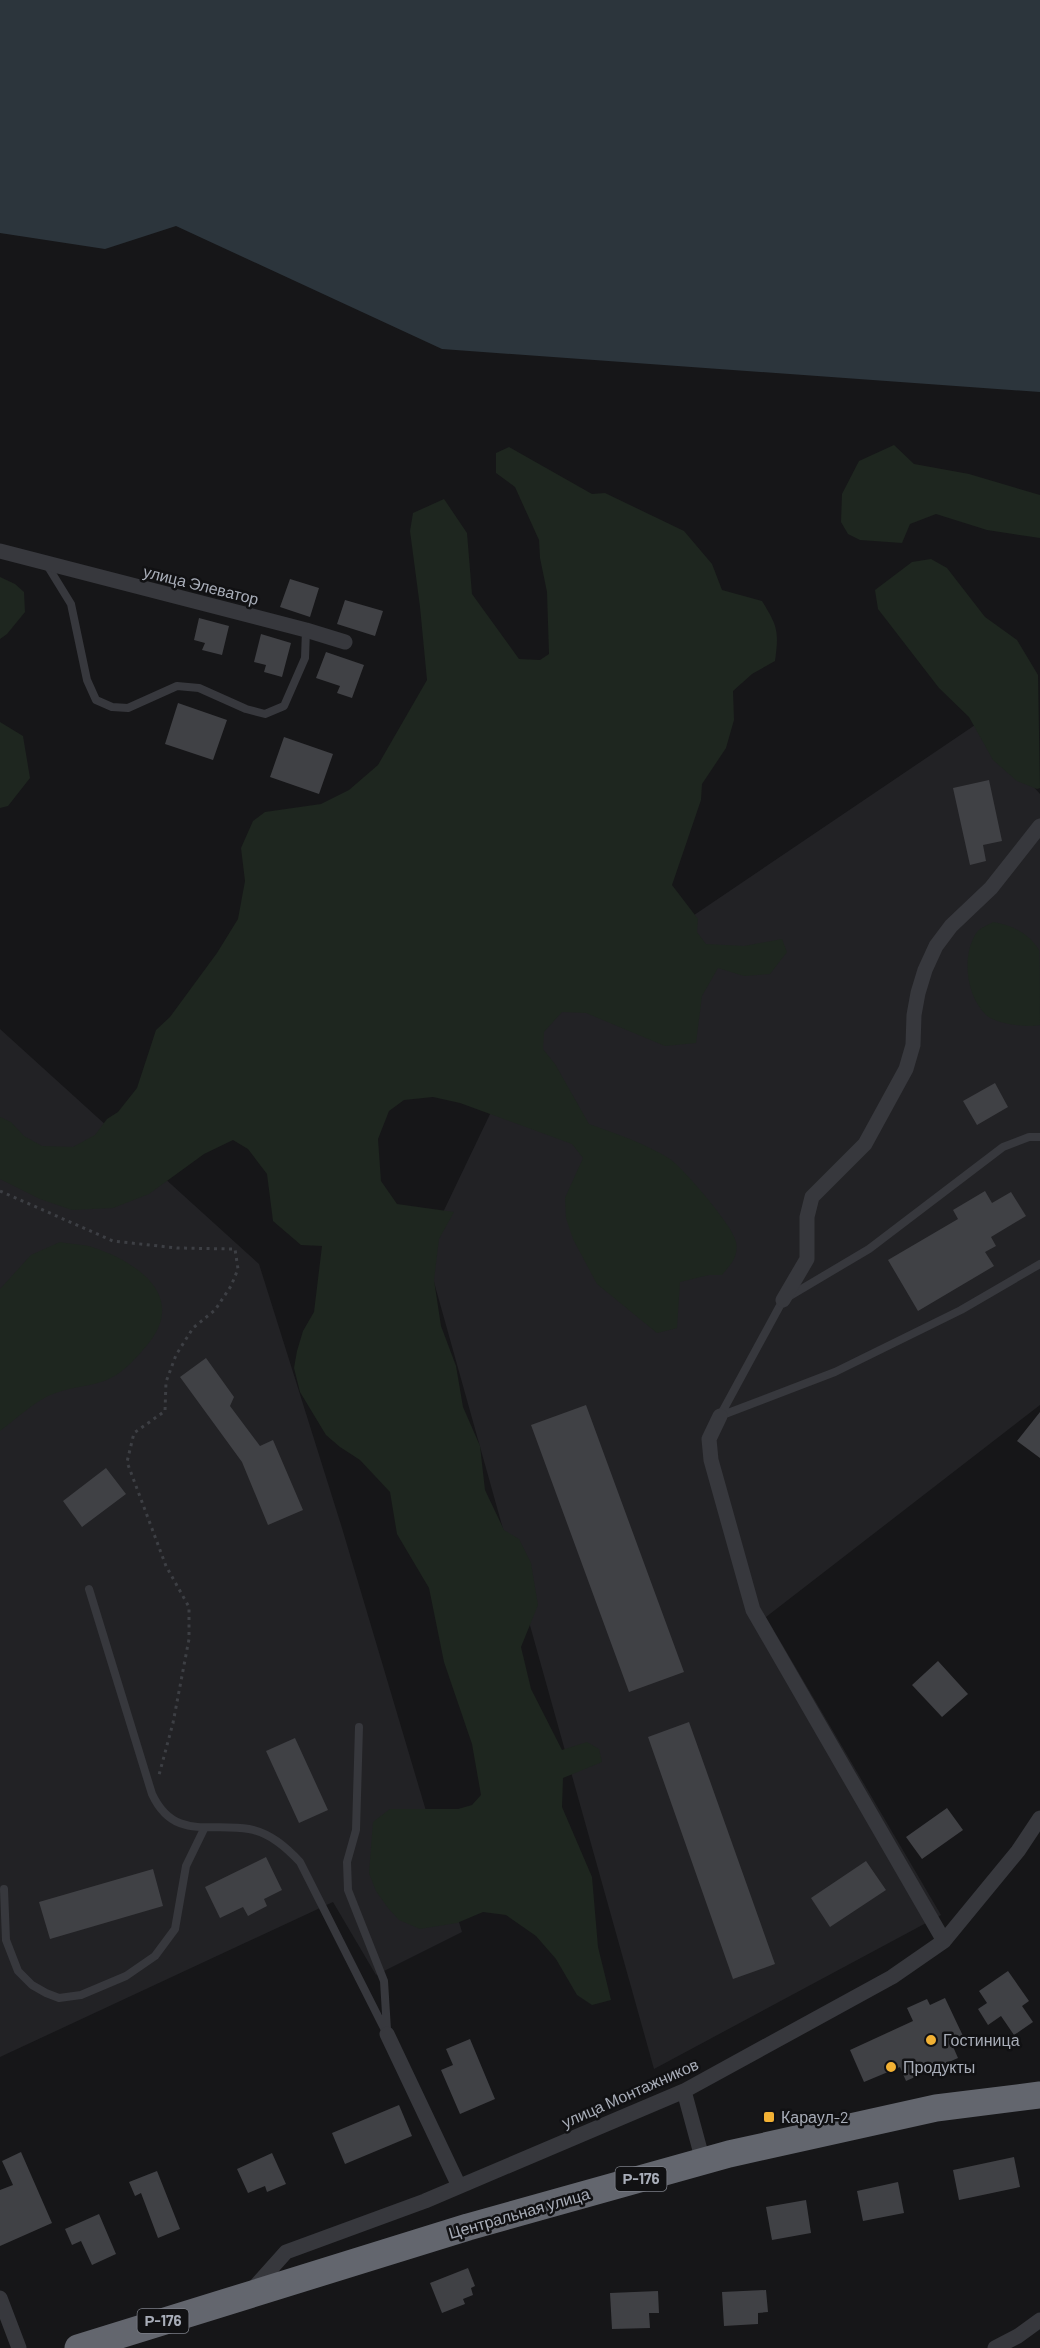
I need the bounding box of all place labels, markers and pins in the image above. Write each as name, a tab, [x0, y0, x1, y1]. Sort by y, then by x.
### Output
place label: Гостиница	[943, 2030, 1020, 2049]
marker: Гостиница	[924, 2033, 938, 2047]
place label: Продукты	[903, 2057, 975, 2076]
marker: Продукты	[884, 2060, 898, 2074]
place label: Караул-2	[781, 2107, 849, 2126]
marker: Караул-2	[762, 2110, 776, 2124]

